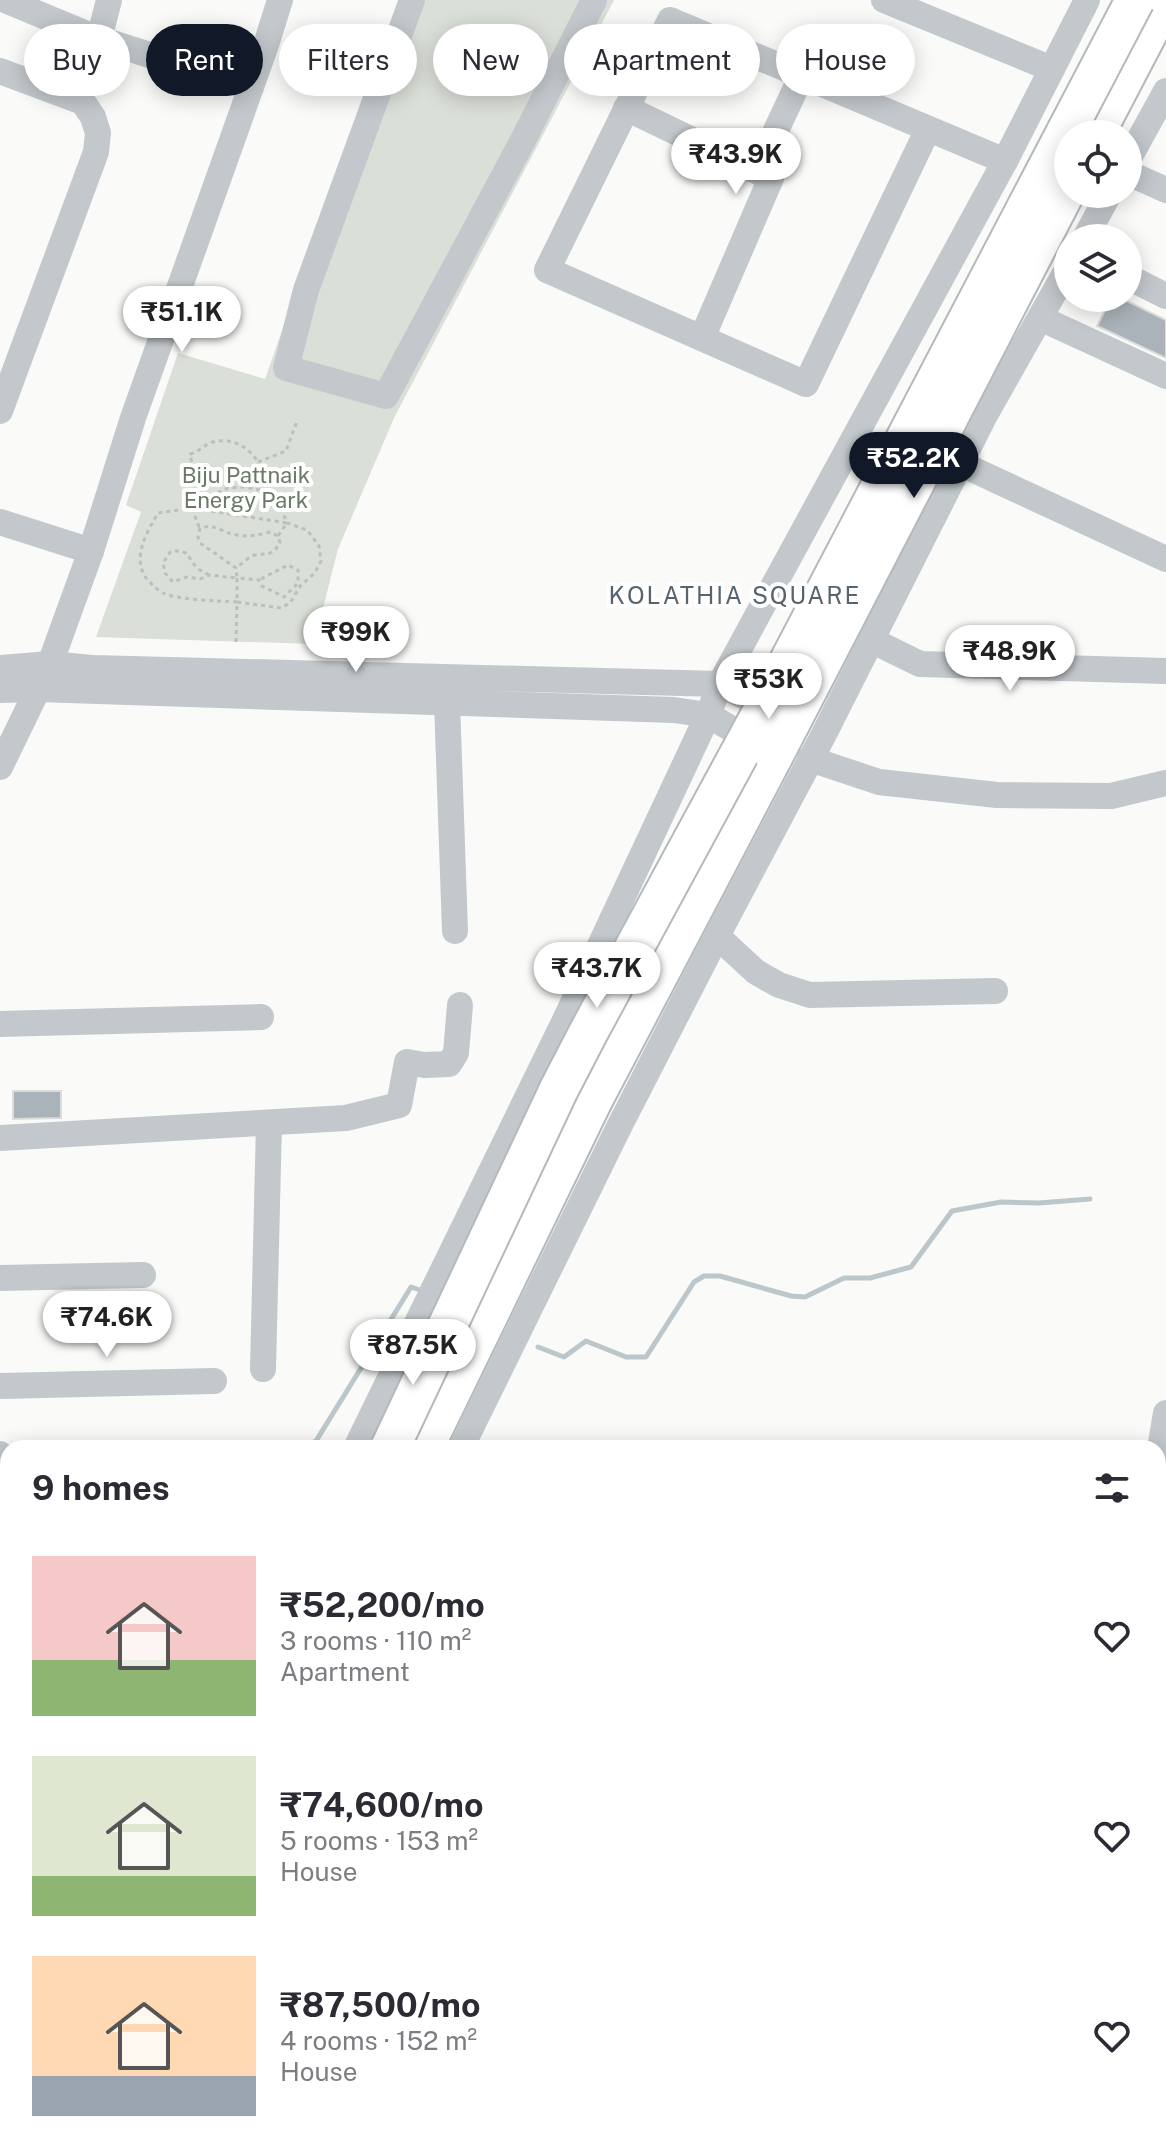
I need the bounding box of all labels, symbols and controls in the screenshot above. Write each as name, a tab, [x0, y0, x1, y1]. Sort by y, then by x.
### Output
chip: Buy	[24, 24, 130, 96]
chip: Rent	[146, 24, 263, 96]
chip: Filters	[279, 24, 417, 96]
chip: New	[433, 24, 548, 96]
chip: Apartment	[564, 24, 760, 96]
chip: House	[776, 24, 915, 96]
map controls	[1054, 120, 1142, 312]
button: locate	[1054, 120, 1142, 208]
pin: ₹43.9K	[671, 128, 801, 196]
text: ₹43.9K	[689, 138, 783, 169]
button: layers	[1054, 224, 1142, 312]
pin: ₹51.1K	[117, 286, 247, 354]
text: ₹51.1K	[141, 296, 223, 327]
pin: ₹52.2K	[849, 432, 979, 500]
text: ₹52.2K	[867, 442, 961, 473]
park label: Biju Pattnaik Energy Park	[182, 462, 310, 513]
district label: KOLATHIA SQUARE	[609, 581, 861, 609]
pin: ₹99K	[309, 606, 403, 674]
text: ₹99K	[321, 616, 391, 647]
pin: ₹48.9K	[945, 625, 1075, 693]
text: ₹48.9K	[963, 635, 1057, 666]
pin: ₹53K	[722, 653, 816, 721]
text: ₹53K	[734, 663, 804, 694]
pin: ₹43.7K	[532, 942, 662, 1010]
text: ₹43.7K	[552, 952, 642, 983]
pin: ₹74.6K	[42, 1291, 172, 1359]
text: ₹74.6K	[61, 1301, 153, 1332]
pin: ₹87.5K	[348, 1319, 478, 1387]
text: ₹87.5K	[368, 1329, 458, 1360]
icon: filters	[1090, 1466, 1134, 1510]
text: 9 homes	[32, 1468, 170, 1508]
text: ₹52,200/mo	[280, 1585, 485, 1625]
icon: home	[96, 1588, 192, 1684]
icon: heart	[1090, 1614, 1134, 1658]
text: 3 rooms · 110 m²	[280, 1625, 471, 1656]
text: Apartment	[280, 1656, 410, 1687]
text: ₹74,600/mo	[280, 1785, 483, 1825]
icon: home	[96, 1788, 192, 1884]
icon: heart	[1090, 1814, 1134, 1858]
text: 5 rooms · 153 m²	[280, 1825, 478, 1856]
text: House	[280, 1856, 357, 1887]
text: ₹87,500/mo	[280, 1985, 481, 2025]
icon: home	[96, 1988, 192, 2084]
icon: heart	[1090, 2014, 1134, 2058]
text: 4 rooms · 152 m²	[280, 2025, 477, 2056]
text: House	[280, 2056, 357, 2087]

